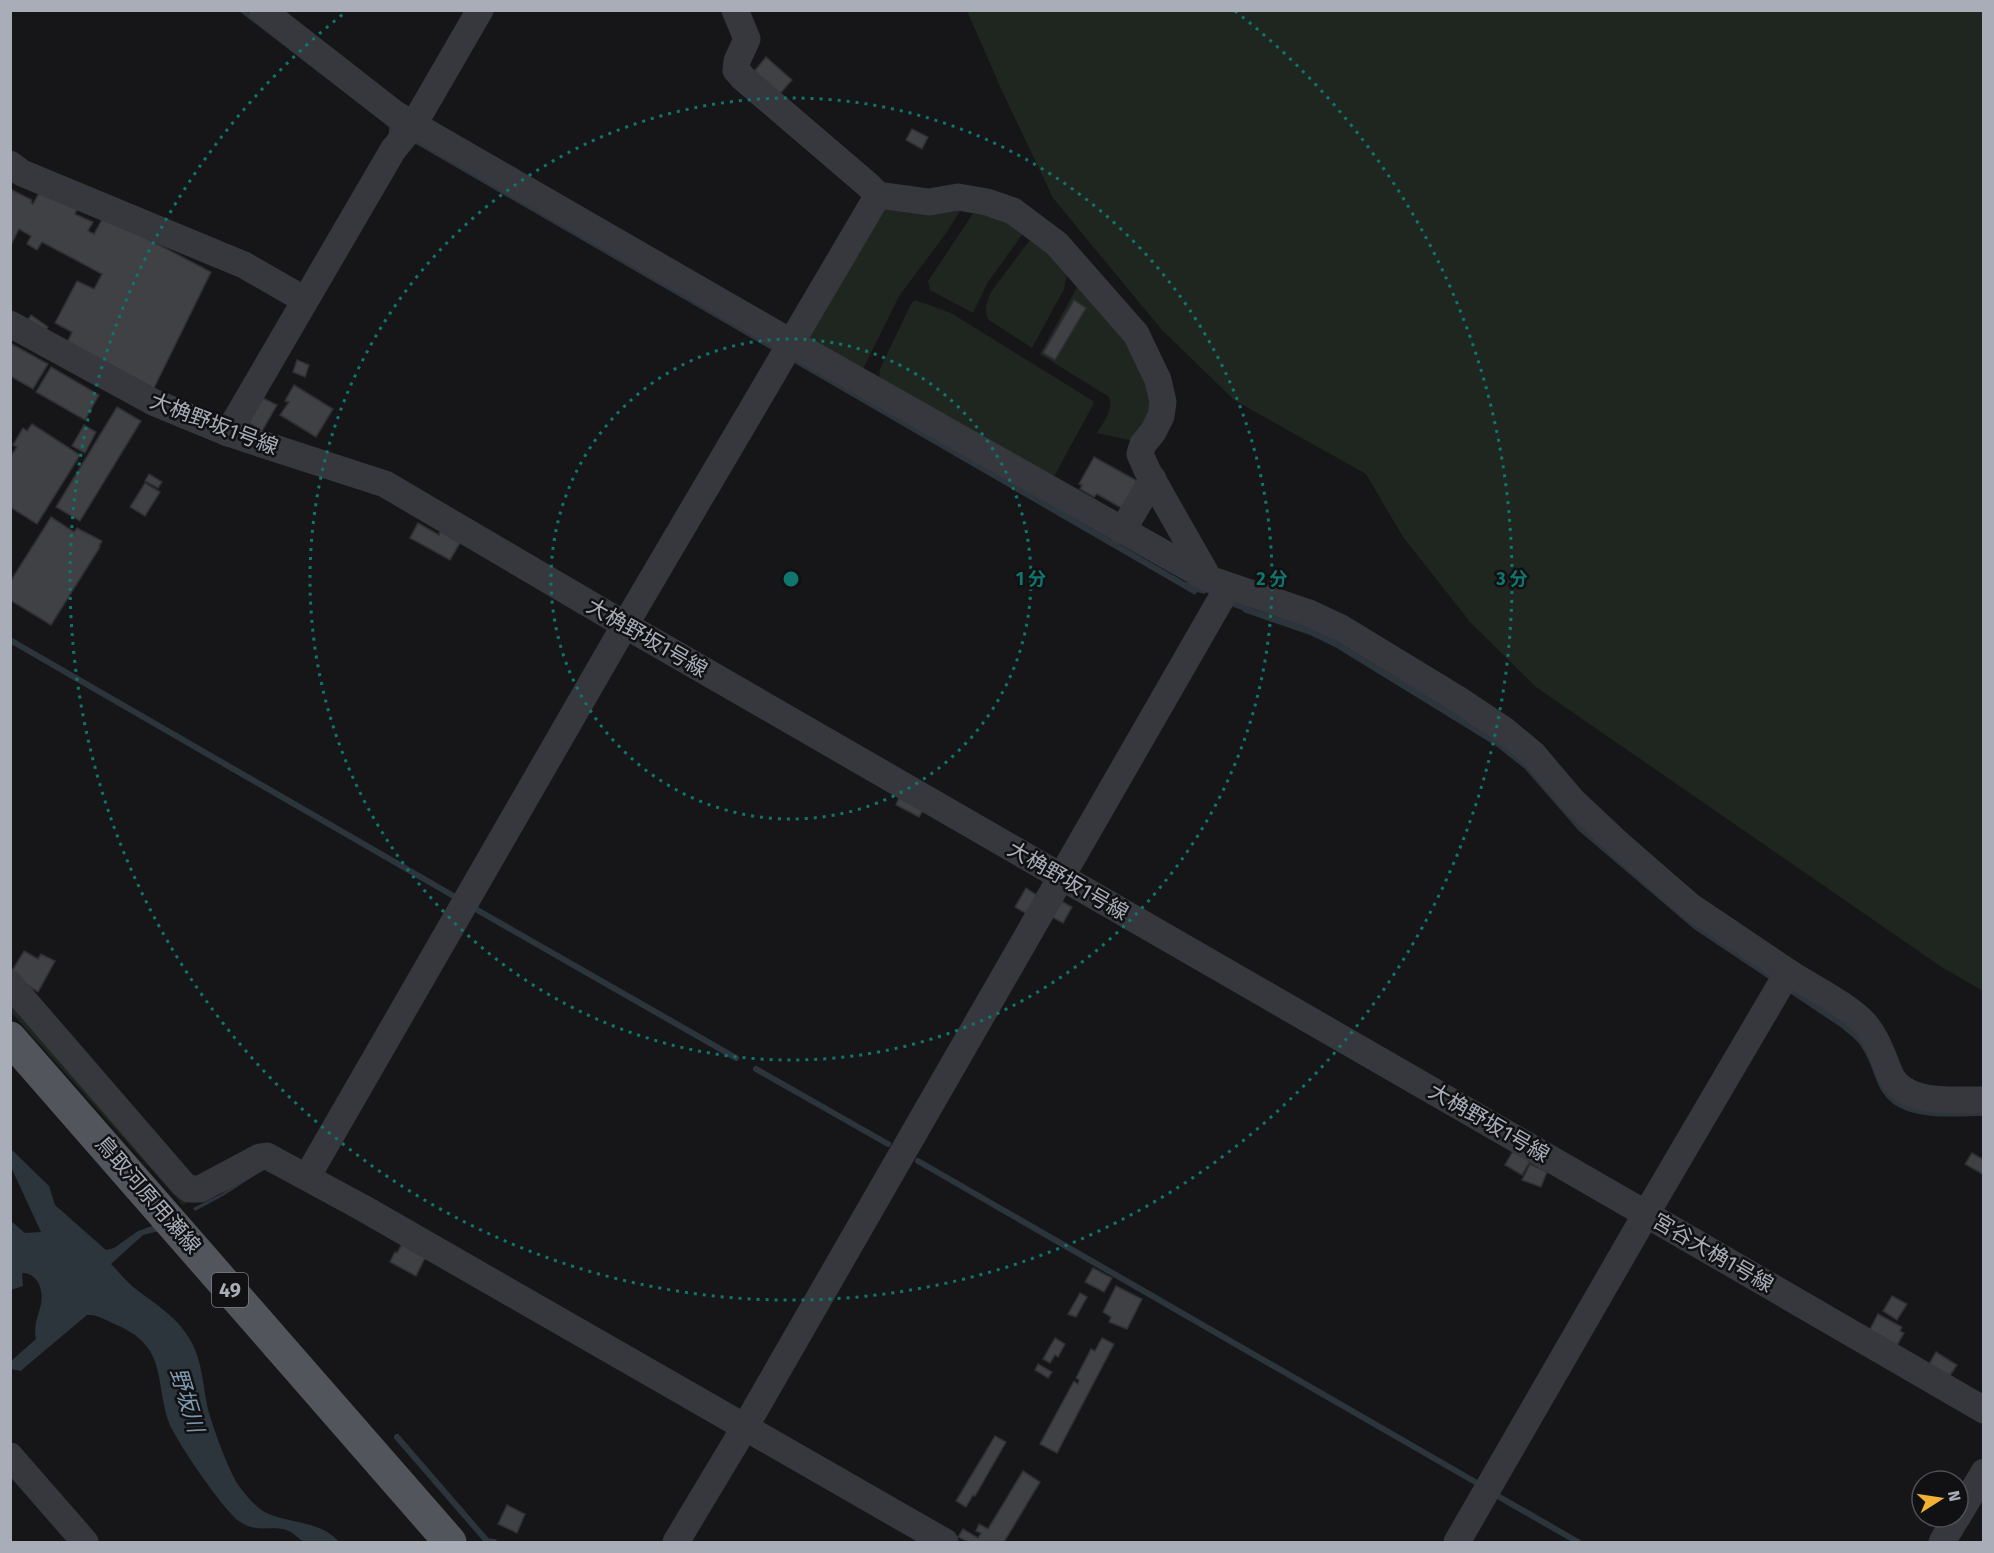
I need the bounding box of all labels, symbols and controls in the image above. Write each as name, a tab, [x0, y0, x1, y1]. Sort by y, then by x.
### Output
street label: 大桷野坂1号線	[146, 388, 282, 460]
text: 1 分	[1016, 568, 1046, 590]
text: 2 分	[1256, 568, 1288, 590]
text: 3 分	[1495, 568, 1528, 590]
centre of rings	[781, 569, 801, 589]
street label: 大桷野坂1号線	[582, 593, 712, 683]
street label: 大桷野坂1号線	[1003, 836, 1133, 926]
street label: 大桷野坂1号線	[1424, 1078, 1554, 1168]
street label: 鳥取河原用瀬線	[90, 1131, 206, 1259]
street label: 宮谷大桷1号線	[1648, 1208, 1778, 1298]
road number: 49	[212, 1273, 248, 1307]
water label: 野坂川	[164, 1364, 210, 1437]
north arrow	[1910, 1469, 1970, 1529]
text: N	[1944, 1489, 1965, 1503]

